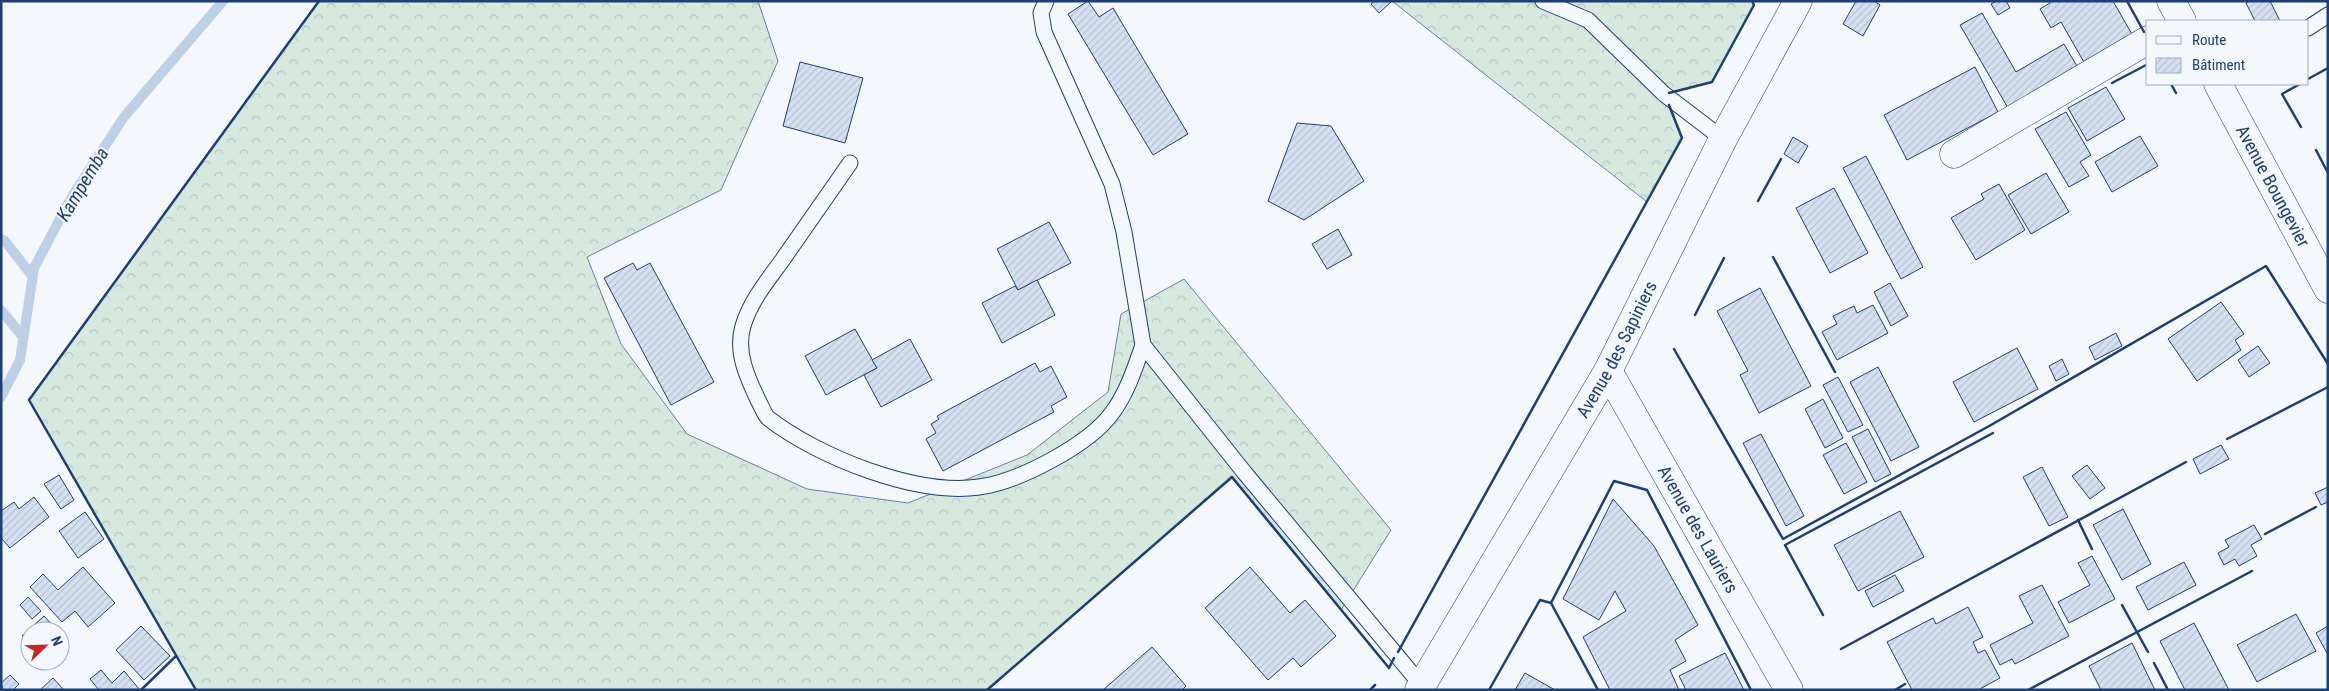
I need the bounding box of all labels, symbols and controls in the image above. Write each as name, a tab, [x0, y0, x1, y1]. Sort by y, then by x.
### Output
legend	[2146, 20, 2309, 85]
text: Route	[2192, 31, 2226, 49]
text: Bâtiment	[2192, 56, 2245, 74]
street label: Avenue Boungevier	[2232, 121, 2315, 251]
water label: Kampemba	[51, 143, 113, 225]
street label: Avenue des Sapiniers	[1572, 277, 1661, 421]
street label: Avenue des Lauriers	[1654, 462, 1743, 597]
north arrow	[20, 621, 70, 671]
text: N	[48, 634, 66, 648]

